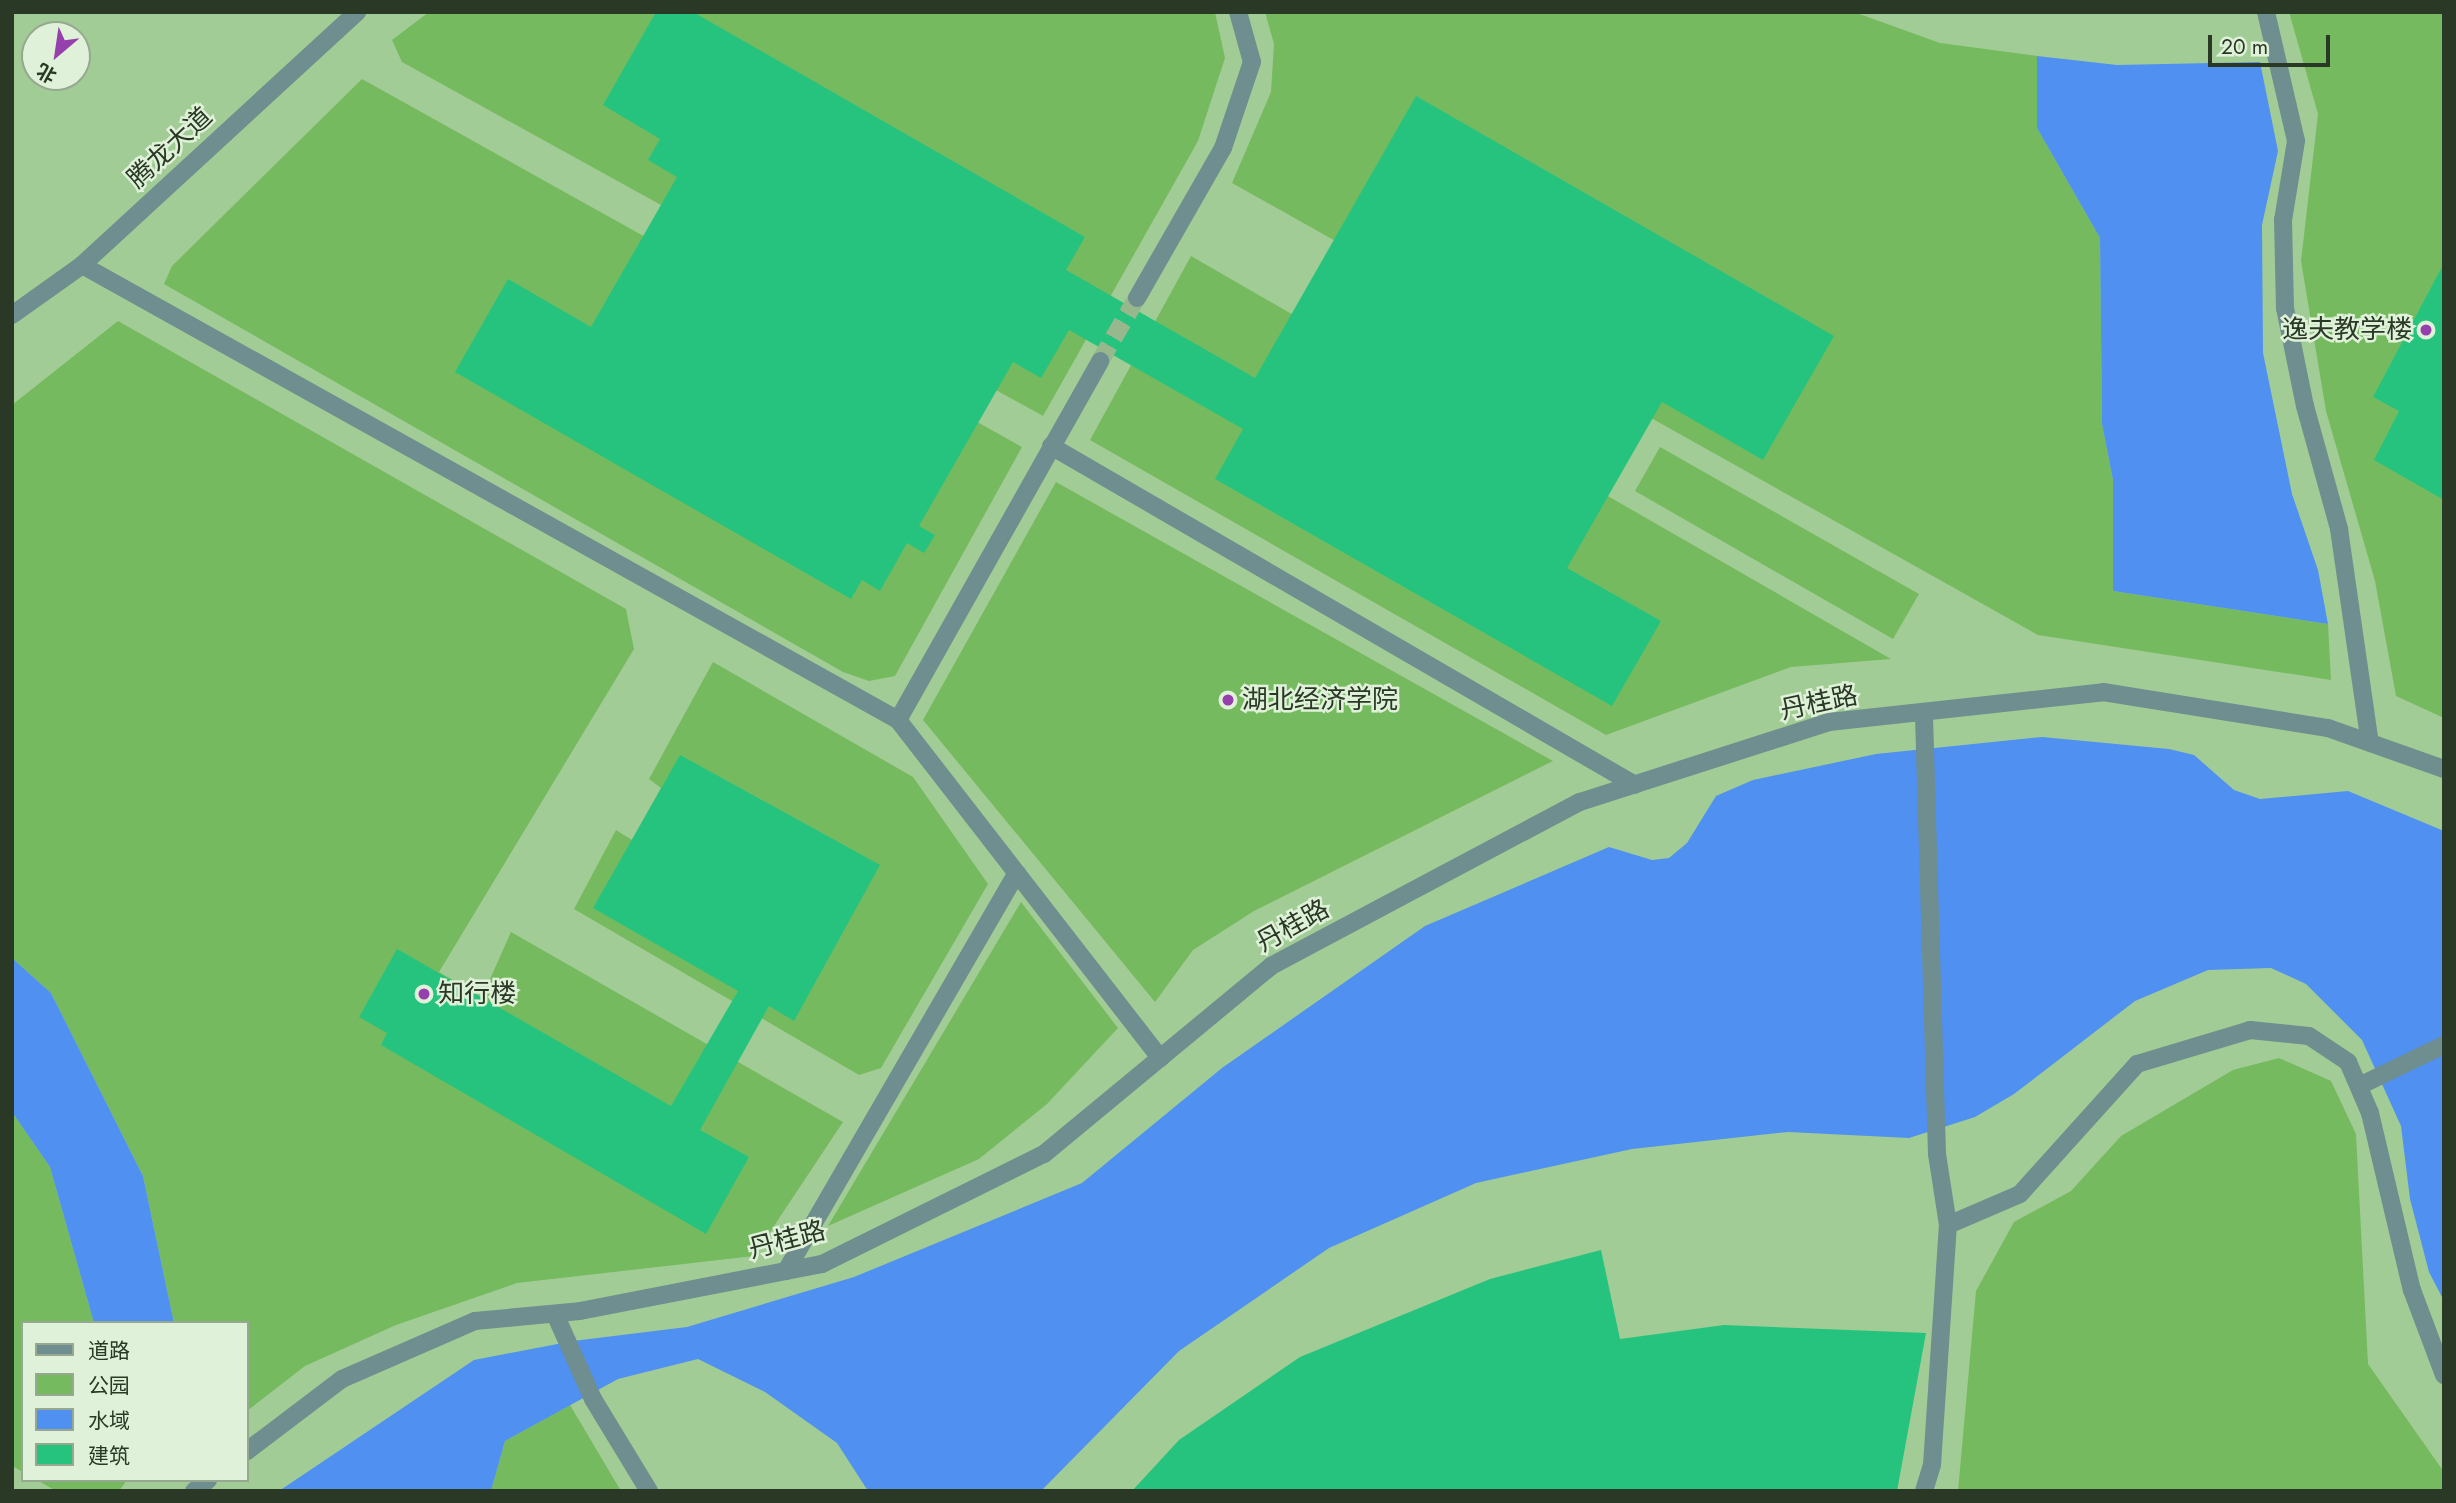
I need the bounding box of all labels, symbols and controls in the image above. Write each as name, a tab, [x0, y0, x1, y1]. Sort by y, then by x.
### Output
north arrow	[21, 21, 91, 91]
scale bar	[2211, 21, 2334, 65]
text: 20 m	[2221, 32, 2268, 62]
text: 北	[32, 57, 61, 89]
street label: 腾龙大道	[121, 101, 219, 195]
place label: 逸夫教学楼	[2282, 314, 2412, 346]
marker: 逸夫教学楼	[2418, 322, 2434, 338]
street label: 丹桂路	[1778, 680, 1860, 726]
place label: 湖北经济学院	[1242, 684, 1398, 716]
marker: 湖北经济学院	[1220, 692, 1236, 708]
street label: 丹桂路	[1251, 893, 1335, 959]
place label: 知行楼	[438, 978, 516, 1010]
marker: 知行楼	[416, 986, 432, 1002]
street label: 丹桂路	[745, 1215, 829, 1265]
legend	[21, 1321, 248, 1482]
text: 道路	[88, 1336, 130, 1366]
text: 公园	[88, 1371, 130, 1401]
text: 水域	[88, 1406, 130, 1436]
text: 建筑	[88, 1441, 130, 1471]

